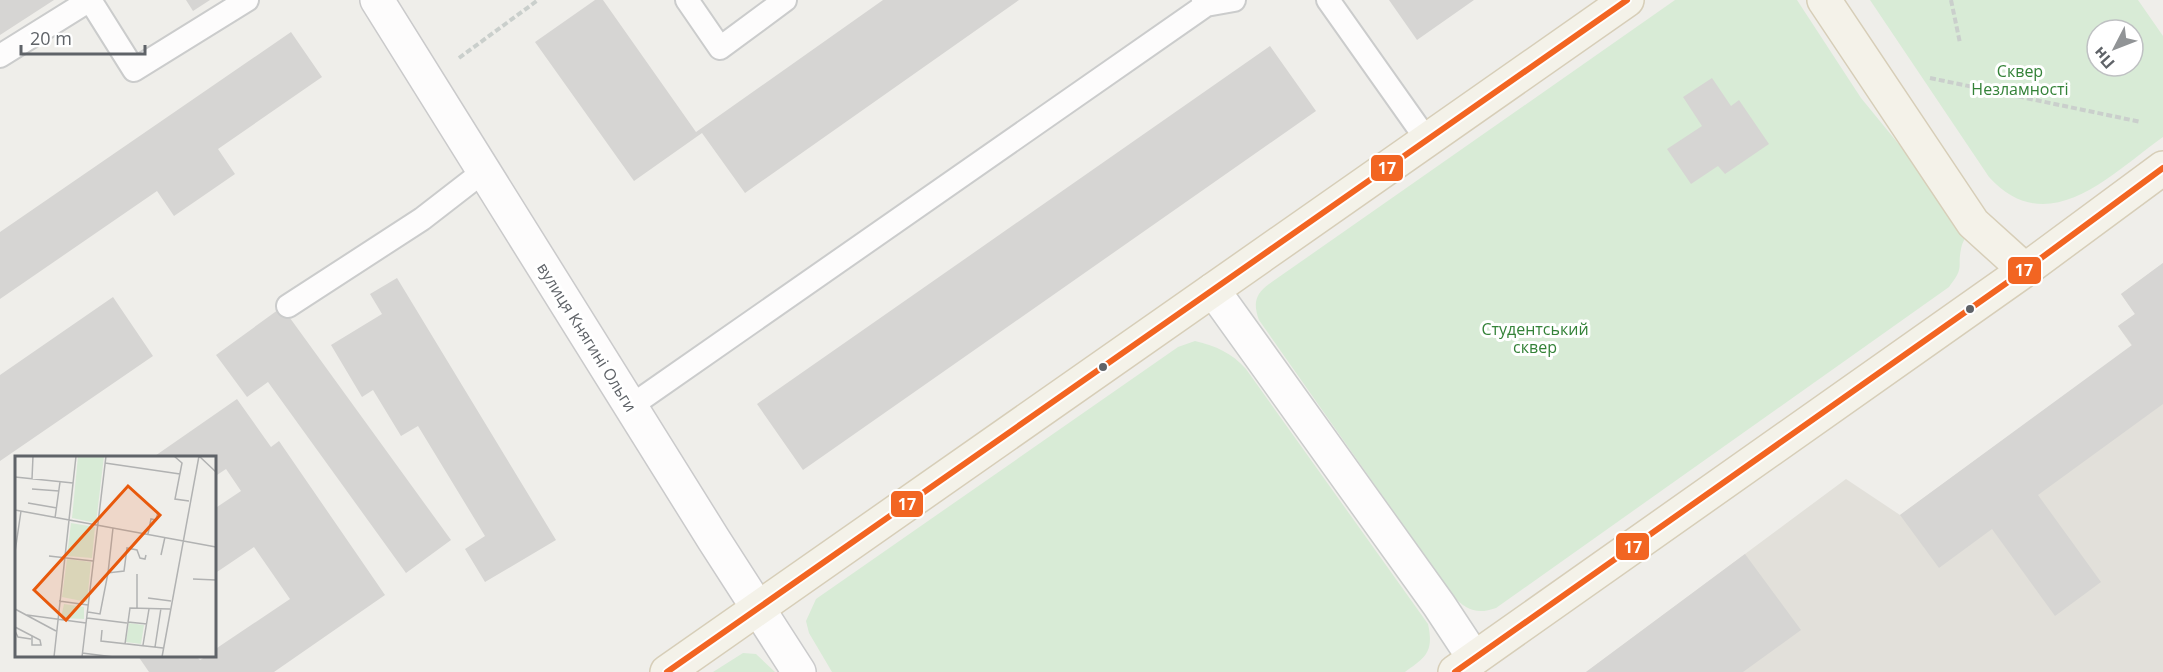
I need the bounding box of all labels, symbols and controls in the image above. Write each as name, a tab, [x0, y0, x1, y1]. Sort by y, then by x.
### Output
scale bar	[21, 18, 146, 56]
north arrow	[2085, 18, 2145, 78]
text: 20 m	[30, 26, 72, 50]
text: Пн	[2088, 42, 2120, 74]
park label: Сквер Незламності	[1971, 60, 2069, 100]
line badge: 17	[1370, 154, 1404, 182]
text: 17	[1378, 157, 1396, 179]
line badge: 17	[2007, 256, 2042, 285]
street label: вулиця Княгині Ольги	[532, 258, 642, 416]
text: 17	[2015, 259, 2033, 281]
unlabelled marker	[1964, 303, 1976, 315]
park label: Студентський сквер	[1481, 318, 1589, 358]
unlabelled marker	[1097, 361, 1109, 373]
inset map	[15, 456, 216, 657]
line badge: 17	[890, 490, 924, 518]
text: 17	[898, 493, 916, 515]
line badge: 17	[1615, 532, 1650, 561]
text: 17	[1624, 536, 1642, 558]

